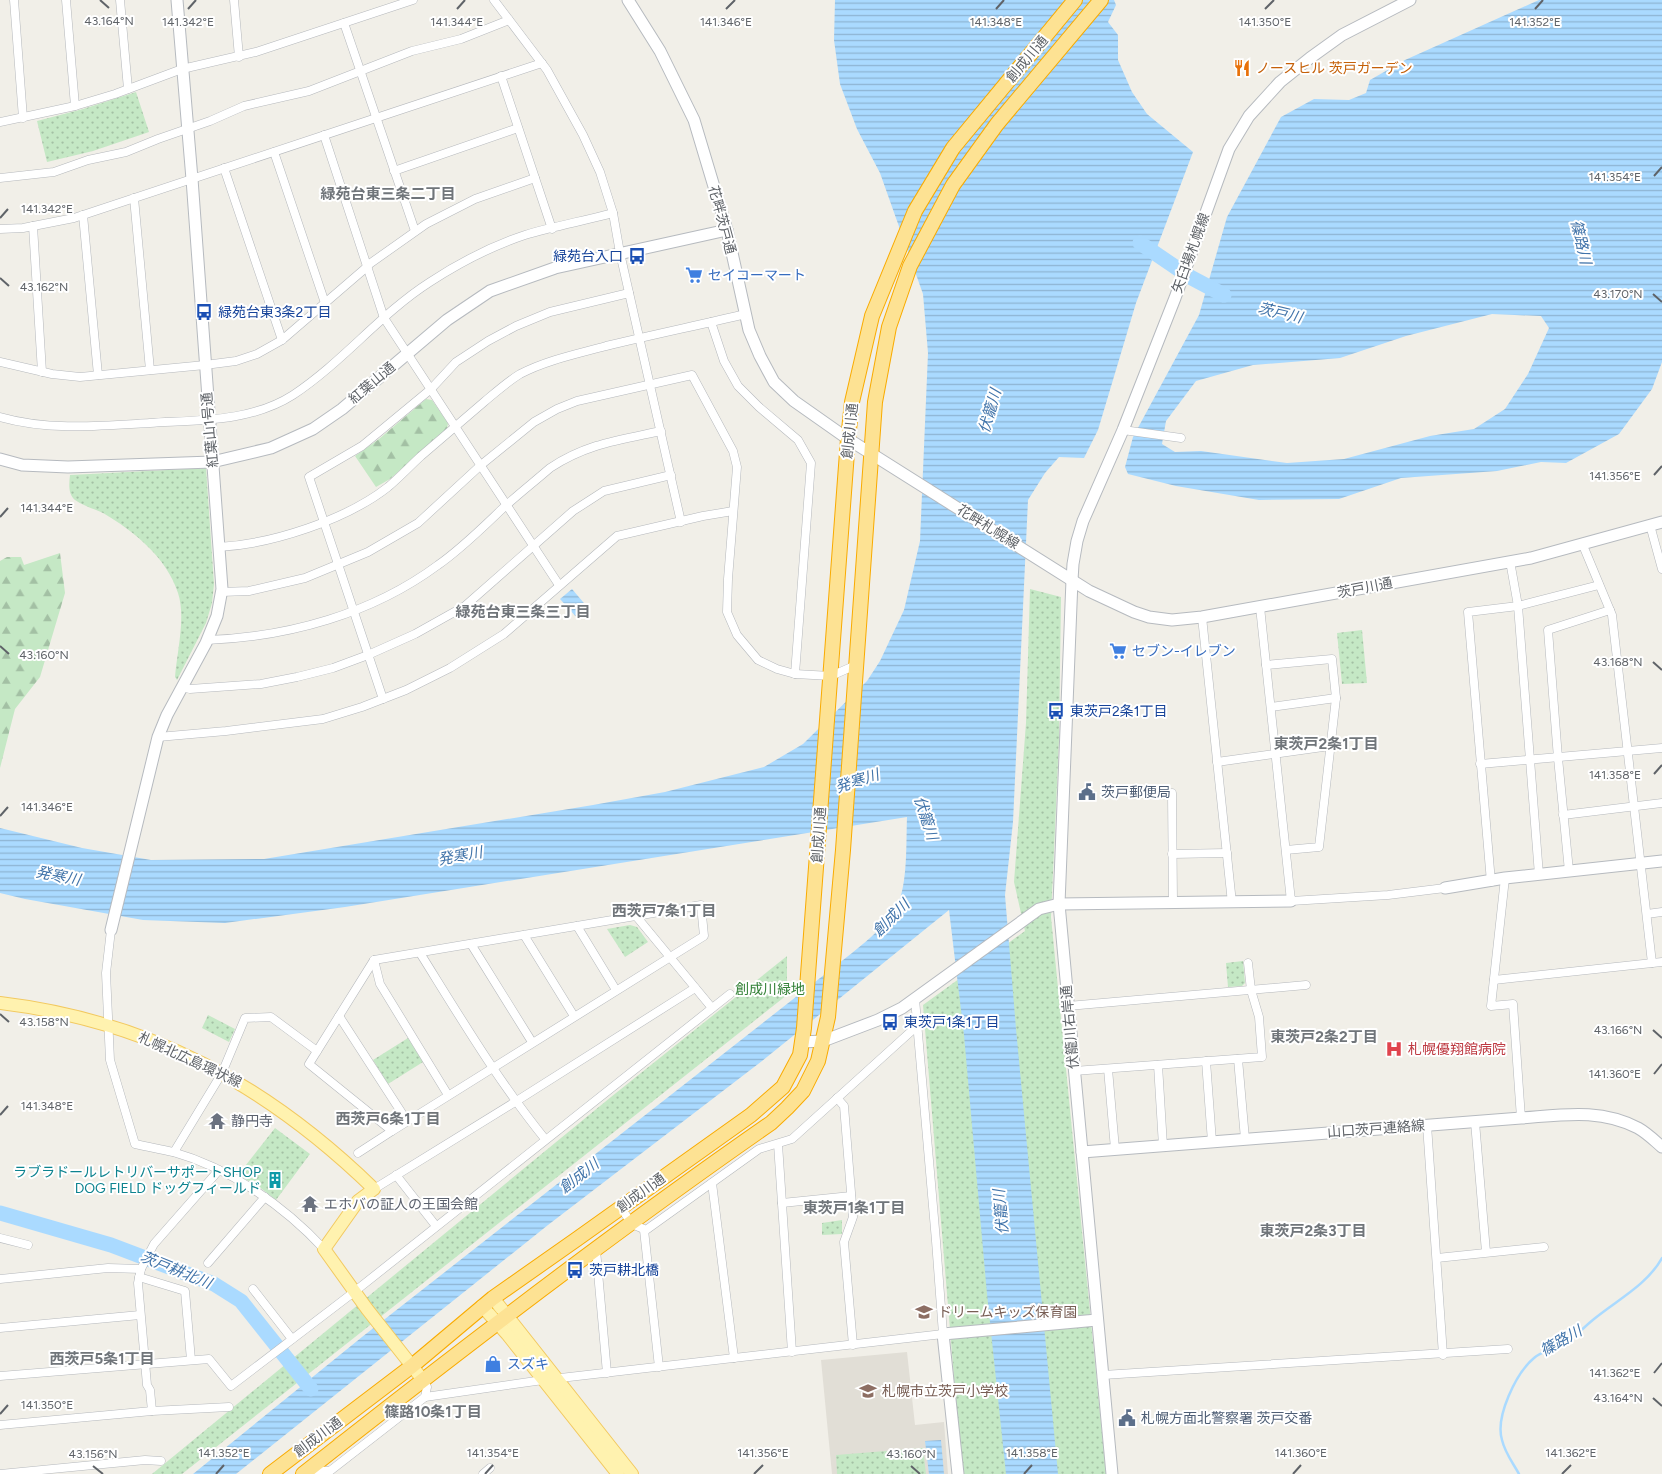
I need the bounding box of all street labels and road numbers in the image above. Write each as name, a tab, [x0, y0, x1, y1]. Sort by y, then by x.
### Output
street label: 創成川通	[1002, 32, 1052, 86]
street label: 花畔茨戸通	[705, 184, 739, 256]
street label: 矢臼場札幌線	[1169, 211, 1213, 295]
street label: 紅葉山通	[345, 358, 399, 408]
street label: 紅葉山1号通	[198, 392, 222, 468]
street label: 創成川通	[839, 402, 861, 460]
street label: 花畔札幌線	[954, 501, 1022, 553]
street label: 茨戸川通	[1336, 574, 1394, 602]
street label: 創成川通	[809, 806, 829, 864]
street label: 伏籠川右岸通	[1058, 984, 1082, 1070]
street label: 札幌北広島環状線	[136, 1029, 244, 1091]
street label: 山口茨戸連絡線	[1327, 1117, 1425, 1141]
street label: 創成川通	[613, 1170, 669, 1216]
street label: 創成川通	[291, 1413, 345, 1461]

